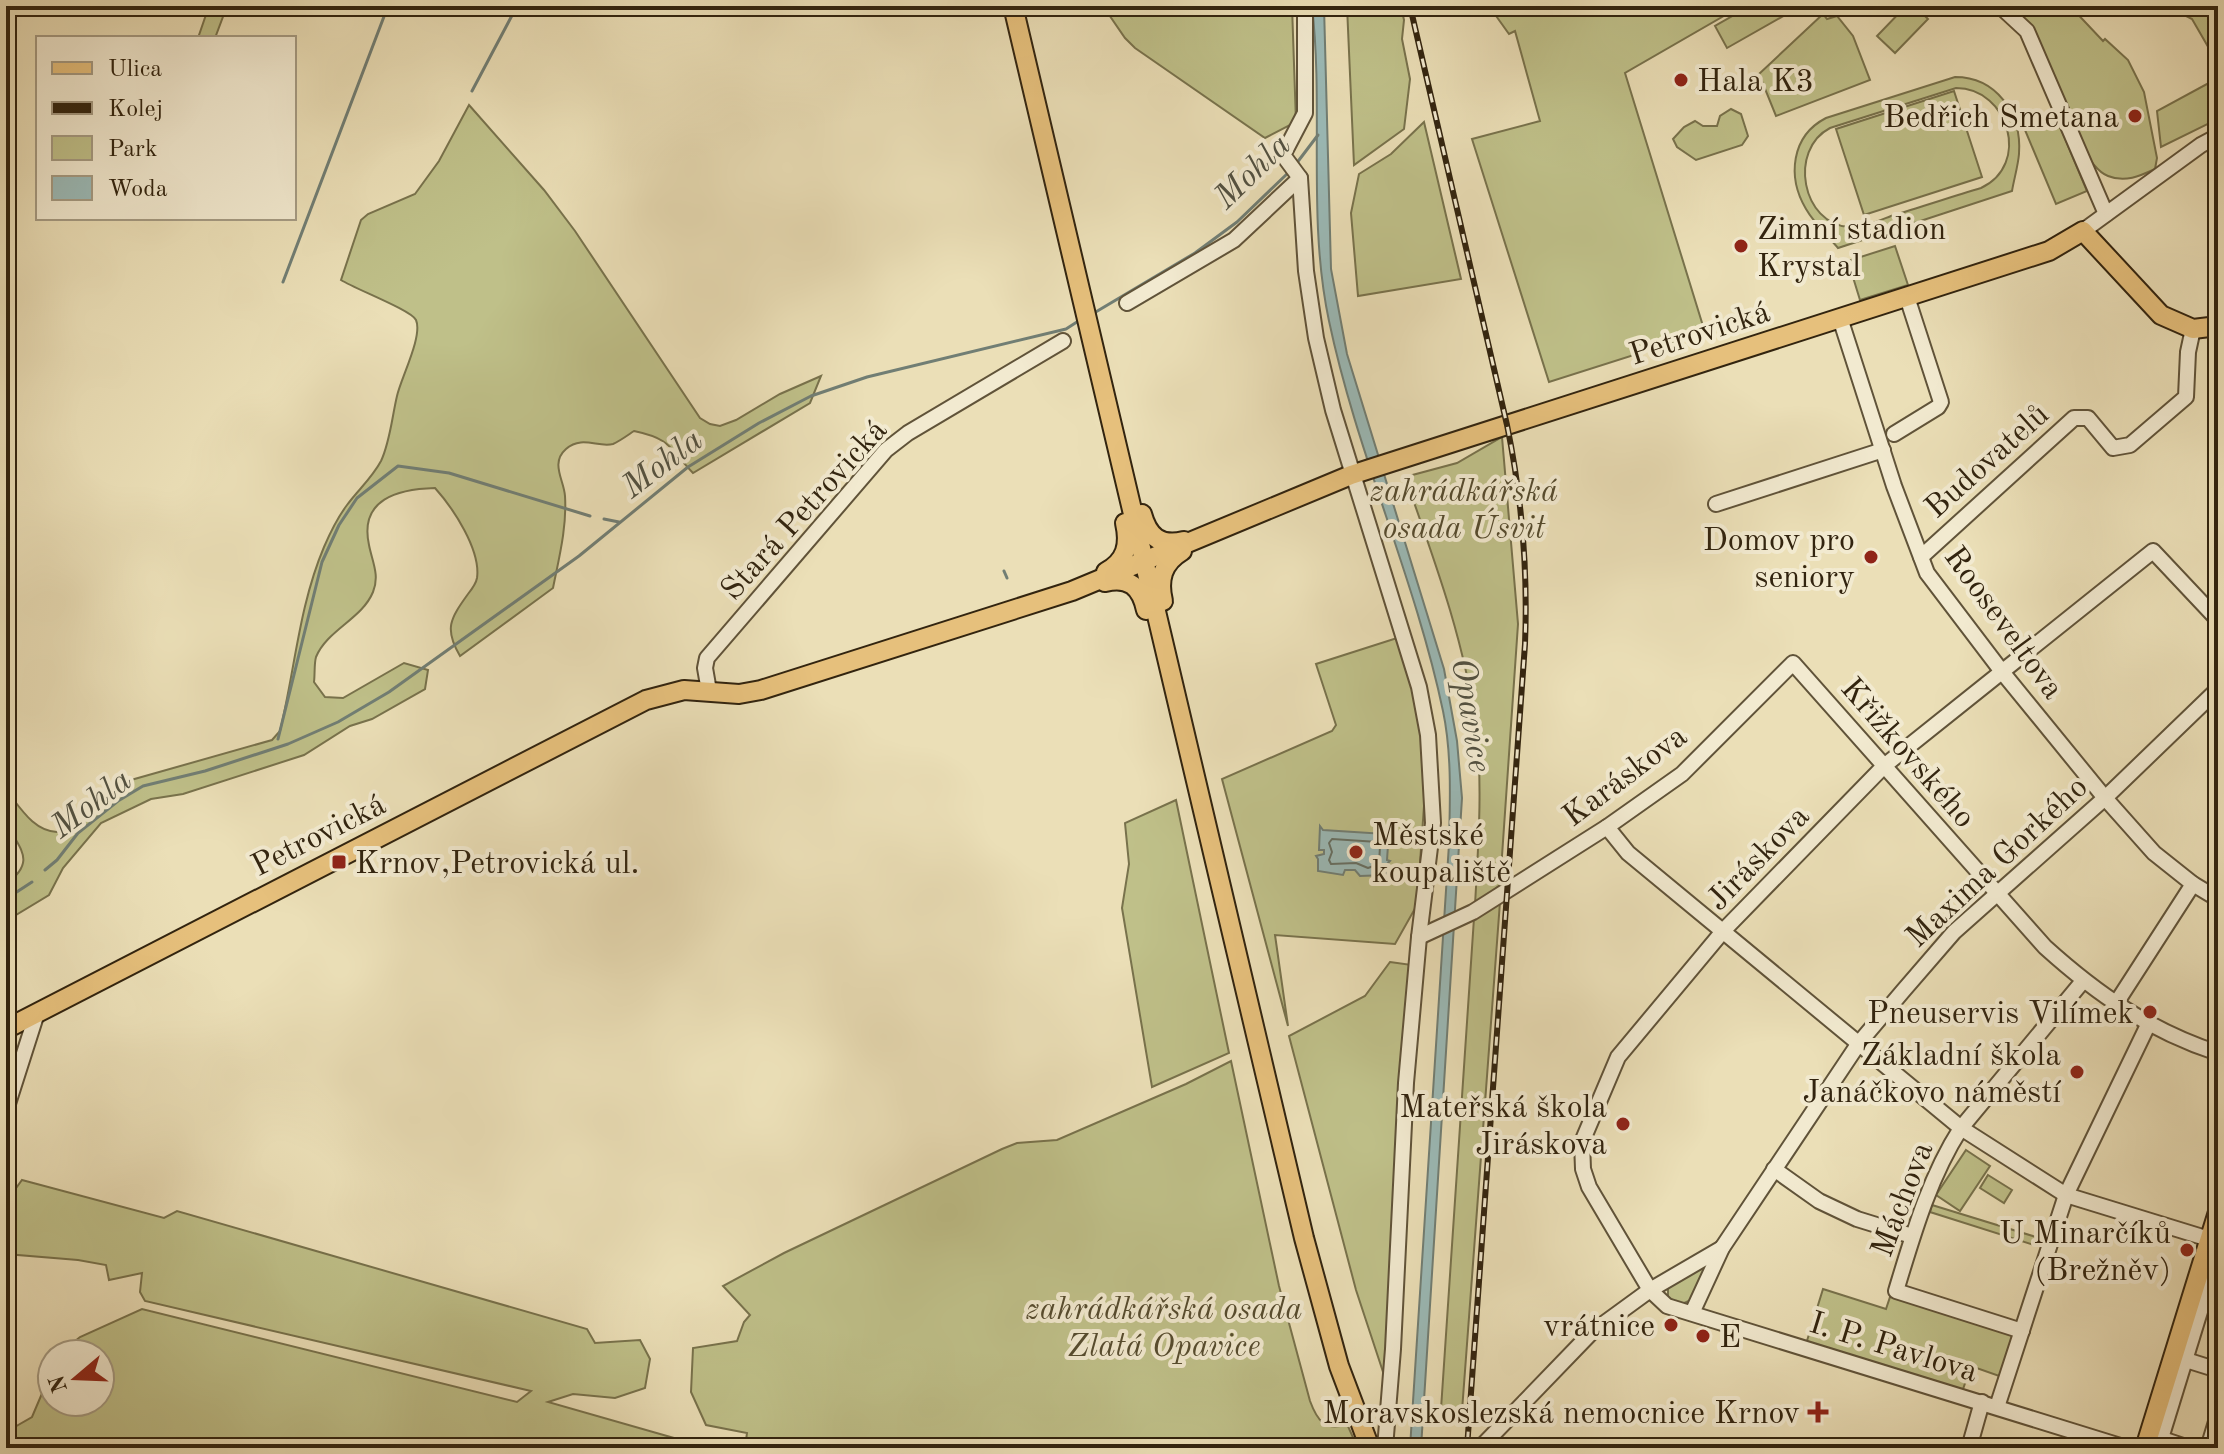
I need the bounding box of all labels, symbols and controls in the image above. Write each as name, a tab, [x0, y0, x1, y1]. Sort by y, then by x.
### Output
legend	[36, 36, 296, 220]
text: Ulica	[108, 58, 162, 82]
place label: Hala K3	[1697, 67, 1814, 99]
marker: Hala K3	[1672, 71, 1690, 89]
text: Kolej	[108, 98, 163, 122]
place label: Bedřich Smetana	[1883, 103, 2119, 135]
marker: Bedřich Smetana	[2126, 107, 2144, 125]
water label: Mohla	[1208, 128, 1298, 217]
text: Park	[108, 138, 157, 162]
text: Woda	[108, 178, 168, 202]
place label: Zimní stadion Krystal	[1757, 215, 1946, 284]
marker: Zimní stadion Krystal	[1732, 237, 1750, 255]
street label: Petrovická	[1626, 297, 1774, 373]
street label: Budovatelů	[1920, 399, 2056, 526]
street label: Stará Petrovická	[716, 415, 894, 607]
water label: Mohla	[615, 423, 710, 506]
park label: zahrádkářská osada Úsvit	[1370, 477, 1558, 546]
place label: Domov pro seniory	[1703, 526, 1855, 595]
street label: Rooseveltova	[1937, 542, 2068, 706]
marker: Domov pro seniory	[1862, 548, 1880, 566]
water label: Opavice	[1444, 656, 1496, 775]
street label: Křižkovského	[1833, 673, 1980, 835]
street label: Karáskova	[1558, 721, 1694, 834]
water label: Mohla	[44, 763, 139, 846]
street label: Maxima Gorkého	[1901, 771, 2095, 955]
street label: Petrovická	[247, 789, 392, 884]
street label: Jiráskova	[1702, 800, 1817, 918]
place label: Městské koupaliště	[1372, 821, 1511, 890]
marker: Městské koupaliště	[1347, 843, 1365, 861]
place label: Krnov,Petrovická ul.	[355, 849, 639, 881]
marker: Krnov,Petrovická ul.	[330, 853, 348, 871]
place label: Pneuservis Vilímek	[1867, 999, 2134, 1031]
marker: Pneuservis Vilímek	[2141, 1003, 2159, 1021]
place label: Základní škola Janáčkovo náměstí	[1803, 1041, 2061, 1110]
marker: Základní škola Janáčkovo náměstí	[2068, 1063, 2086, 1081]
place label: Mateřská škola Jiráskova	[1399, 1093, 1607, 1162]
marker: Mateřská škola Jiráskova	[1614, 1115, 1632, 1133]
street label: Máchova	[1867, 1138, 1940, 1262]
place label: U Minarčíků (Brežněv)	[1999, 1219, 2171, 1288]
marker: U Minarčíků (Brežněv)	[2178, 1241, 2196, 1259]
park label: zahrádkářská osada Zlatá Opavice	[1026, 1295, 1302, 1364]
street label: I. P. Pavlova	[1805, 1308, 1981, 1390]
place label: vrátnice	[1543, 1312, 1655, 1344]
marker: vrátnice	[1662, 1316, 1680, 1334]
place label: E	[1719, 1323, 1741, 1355]
marker: E	[1694, 1327, 1712, 1345]
north arrow	[36, 1338, 116, 1418]
text: N	[46, 1372, 72, 1395]
place label: Moravskoslezská nemocnice Krnov	[1323, 1399, 1800, 1431]
marker: Moravskoslezská nemocnice Krnov	[1807, 1401, 1829, 1423]

